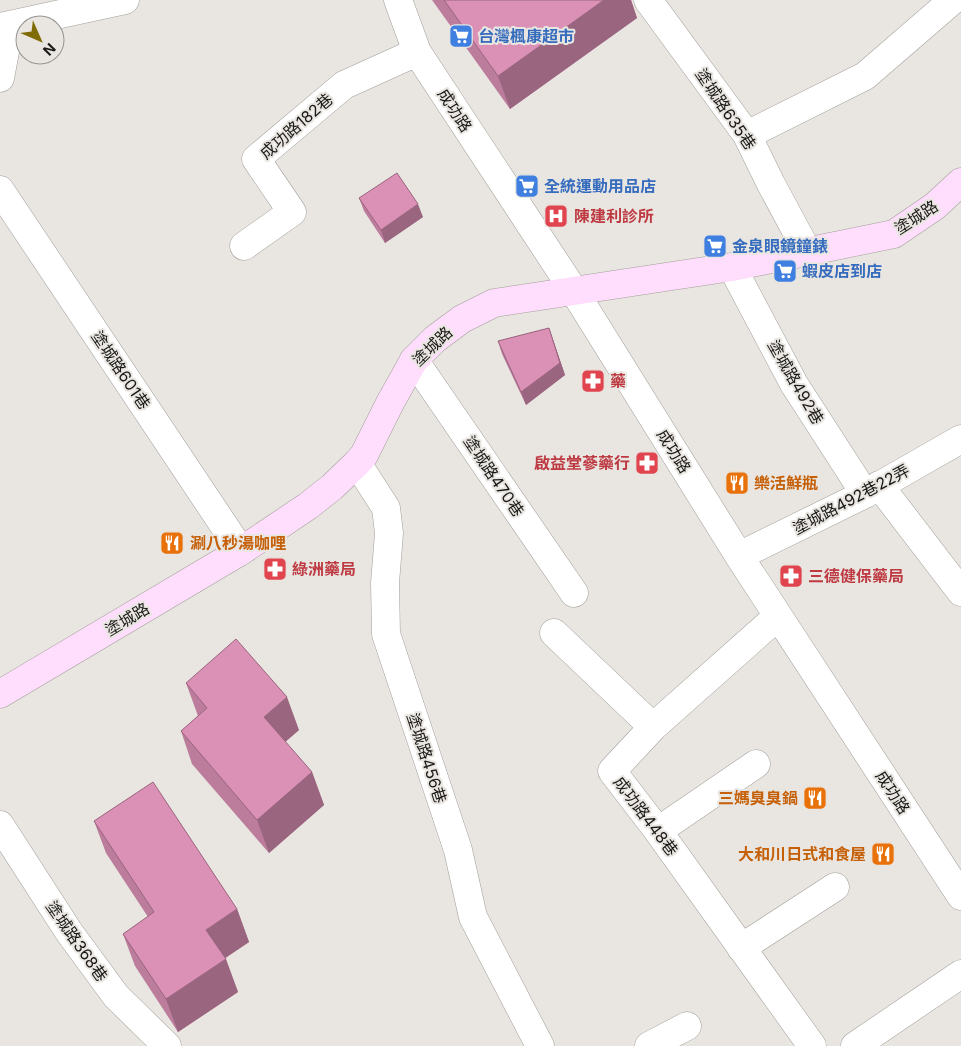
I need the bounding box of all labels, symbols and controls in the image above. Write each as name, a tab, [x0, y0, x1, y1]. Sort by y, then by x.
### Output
north arrow	[15, 15, 65, 65]
supermarket icon: 台灣楓康超市	[448, 23, 474, 49]
place label: 台灣楓康超市	[478, 26, 574, 46]
text: N	[40, 40, 59, 59]
street label: 塗城路635巷	[692, 65, 760, 153]
street label: 成功路	[434, 84, 476, 136]
street label: 成功路182巷	[255, 89, 337, 163]
supermarket icon: 全統運動用品店	[514, 173, 540, 199]
place label: 全統運動用品店	[544, 176, 656, 196]
street label: 塗城路	[890, 196, 942, 238]
hospital icon: 陳建利診所	[543, 203, 569, 229]
place label: 陳建利診所	[574, 206, 654, 226]
supermarket icon: 金泉眼鏡鐘錶	[702, 233, 728, 259]
place label: 金泉眼鏡鐘錶	[732, 236, 828, 256]
supermarket icon: 蝦皮店到店	[772, 258, 798, 284]
place label: 蝦皮店到店	[802, 261, 882, 281]
street label: 塗城路	[408, 322, 456, 370]
street label: 塗城路601巷	[87, 327, 155, 413]
street label: 塗城路492巷	[764, 336, 828, 428]
pharmacy icon: 藥	[580, 368, 606, 394]
place label: 藥	[610, 371, 626, 391]
street label: 成功路	[653, 425, 695, 477]
street label: 塗城路470巷	[460, 432, 528, 520]
pharmacy icon: 啟益堂蔘藥行	[634, 450, 660, 476]
place label: 啟益堂蔘藥行	[534, 453, 630, 473]
street label: 塗城路492巷22弄	[789, 460, 913, 538]
restaurant icon: 樂活鮮瓶	[724, 470, 750, 496]
place label: 樂活鮮瓶	[754, 473, 818, 493]
restaurant icon: 涮八秒湯咖哩	[159, 530, 185, 556]
place label: 涮八秒湯咖哩	[190, 533, 286, 553]
pharmacy icon: 綠洲藥局	[262, 556, 288, 582]
place label: 綠洲藥局	[292, 559, 356, 579]
pharmacy icon: 三德健保藥局	[778, 563, 804, 589]
place label: 三德健保藥局	[808, 566, 904, 586]
street label: 塗城路	[101, 598, 153, 640]
street label: 塗城路456巷	[403, 710, 451, 806]
street label: 成功路	[872, 766, 914, 818]
street label: 成功路448巷	[610, 772, 682, 860]
restaurant icon: 三媽臭臭鍋	[802, 785, 828, 811]
place label: 三媽臭臭鍋	[718, 788, 798, 808]
restaurant icon: 大和川日式和食屋	[870, 841, 896, 867]
place label: 大和川日式和食屋	[738, 844, 866, 864]
street label: 塗城路368巷	[42, 897, 112, 985]

